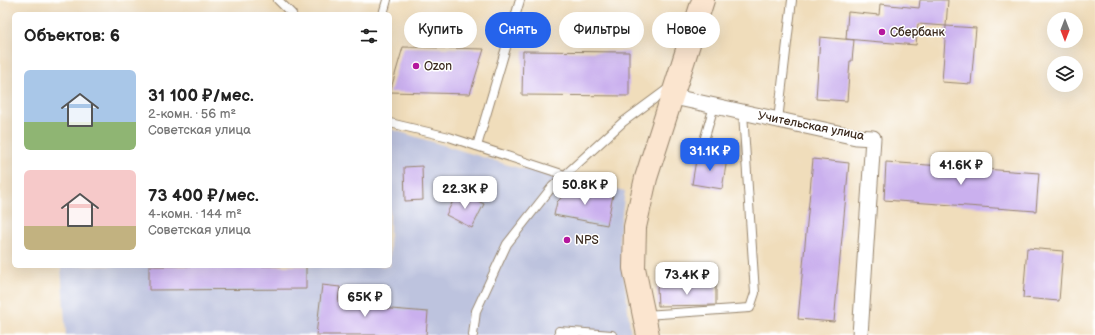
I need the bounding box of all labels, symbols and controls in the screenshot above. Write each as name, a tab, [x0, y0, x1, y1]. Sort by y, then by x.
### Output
chip: Купить	[404, 12, 477, 48]
chip: Снять	[485, 12, 551, 48]
chip: Фильтры	[559, 12, 644, 48]
chip: Новое	[652, 12, 720, 48]
north arrow	[1047, 12, 1083, 48]
map controls	[1047, 12, 1083, 92]
icon: filters	[358, 25, 380, 47]
place label: Сбербанк	[890, 25, 946, 40]
text: Объектов: 6	[24, 26, 120, 46]
marker: Сбербанк	[877, 27, 887, 37]
button: layers	[1047, 56, 1083, 92]
place label: Ozon	[424, 59, 452, 74]
marker: Ozon	[411, 61, 421, 71]
icon: home	[56, 86, 104, 134]
text: 31 100 ₽/мес.	[148, 86, 254, 106]
text: 2-комн. · 56 m²	[148, 106, 236, 122]
street label: Учительская улица	[757, 108, 865, 144]
text: Советская улица	[148, 122, 251, 138]
pin: 31.1K ₽	[673, 138, 747, 172]
text: 31.1K ₽	[689, 143, 731, 159]
pin: 41.6K ₽	[924, 152, 998, 186]
text: 41.6K ₽	[939, 157, 983, 173]
pin: 50.8K ₽	[548, 172, 622, 206]
pin: 22.3K ₽	[428, 176, 502, 210]
text: 50.8K ₽	[562, 177, 608, 193]
text: 22.3K ₽	[442, 181, 488, 197]
icon: home	[56, 186, 104, 234]
text: 73 400 ₽/мес.	[148, 186, 259, 206]
text: 4-комн. · 144 m²	[148, 206, 242, 222]
text: Советская улица	[148, 222, 251, 238]
place label: NPS	[575, 233, 599, 248]
marker: NPS	[562, 235, 572, 245]
pin: 73.4K ₽	[650, 262, 724, 296]
text: 73.4K ₽	[664, 267, 710, 283]
pin: 65K ₽	[337, 284, 393, 318]
text: 65K ₽	[347, 289, 383, 305]

